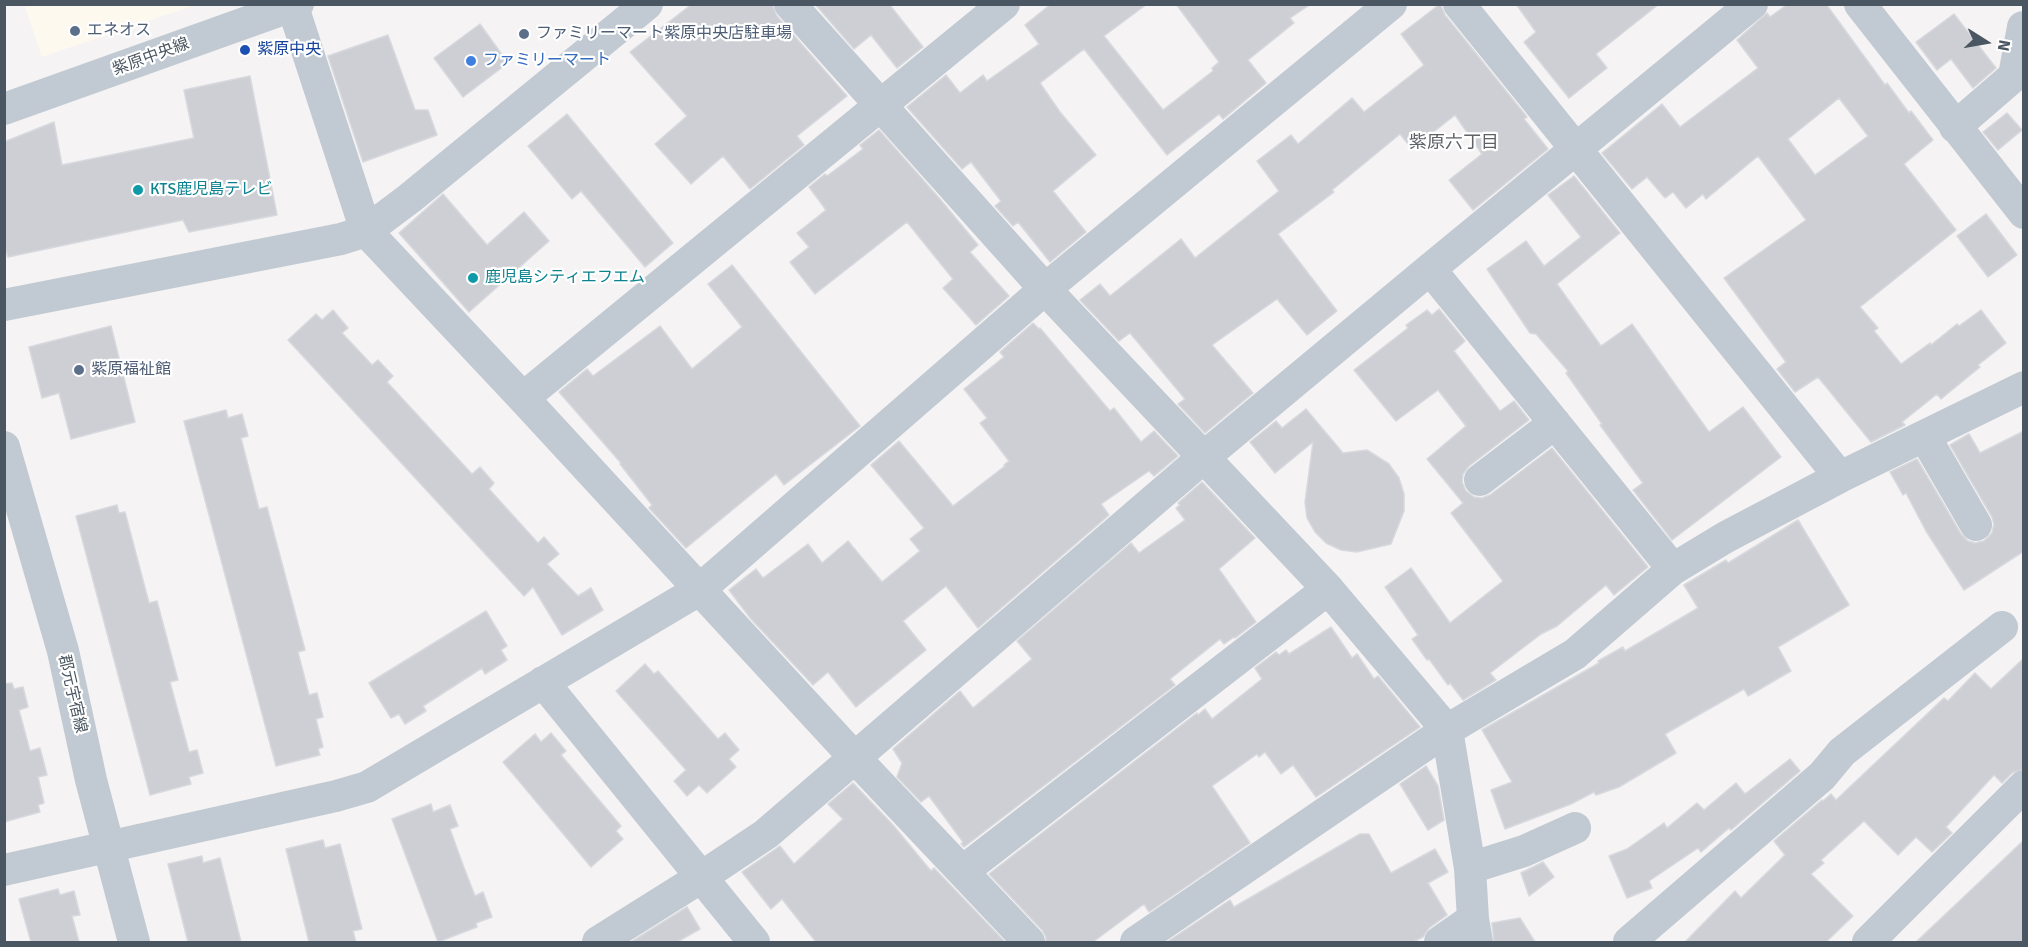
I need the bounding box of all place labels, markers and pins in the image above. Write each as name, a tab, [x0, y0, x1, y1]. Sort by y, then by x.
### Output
place label: エネオス	[87, 21, 151, 41]
marker: エネオス	[68, 24, 82, 38]
place label: ファミリーマート紫原中央店駐車場	[536, 24, 792, 44]
marker: ファミリーマート紫原中央店駐車場	[517, 27, 531, 41]
place label: 紫原中央	[257, 40, 321, 60]
marker: 紫原中央	[238, 43, 252, 57]
place label: ファミリーマート	[483, 51, 611, 71]
marker: ファミリーマート	[464, 54, 478, 68]
place label: KTS鹿児島テレビ	[150, 180, 272, 200]
marker: KTS鹿児島テレビ	[131, 183, 145, 197]
place label: 鹿児島シティエフエム	[485, 268, 645, 288]
marker: 鹿児島シティエフエム	[466, 271, 480, 285]
place label: 紫原福祉館	[91, 360, 171, 380]
marker: 紫原福祉館	[72, 363, 86, 377]

